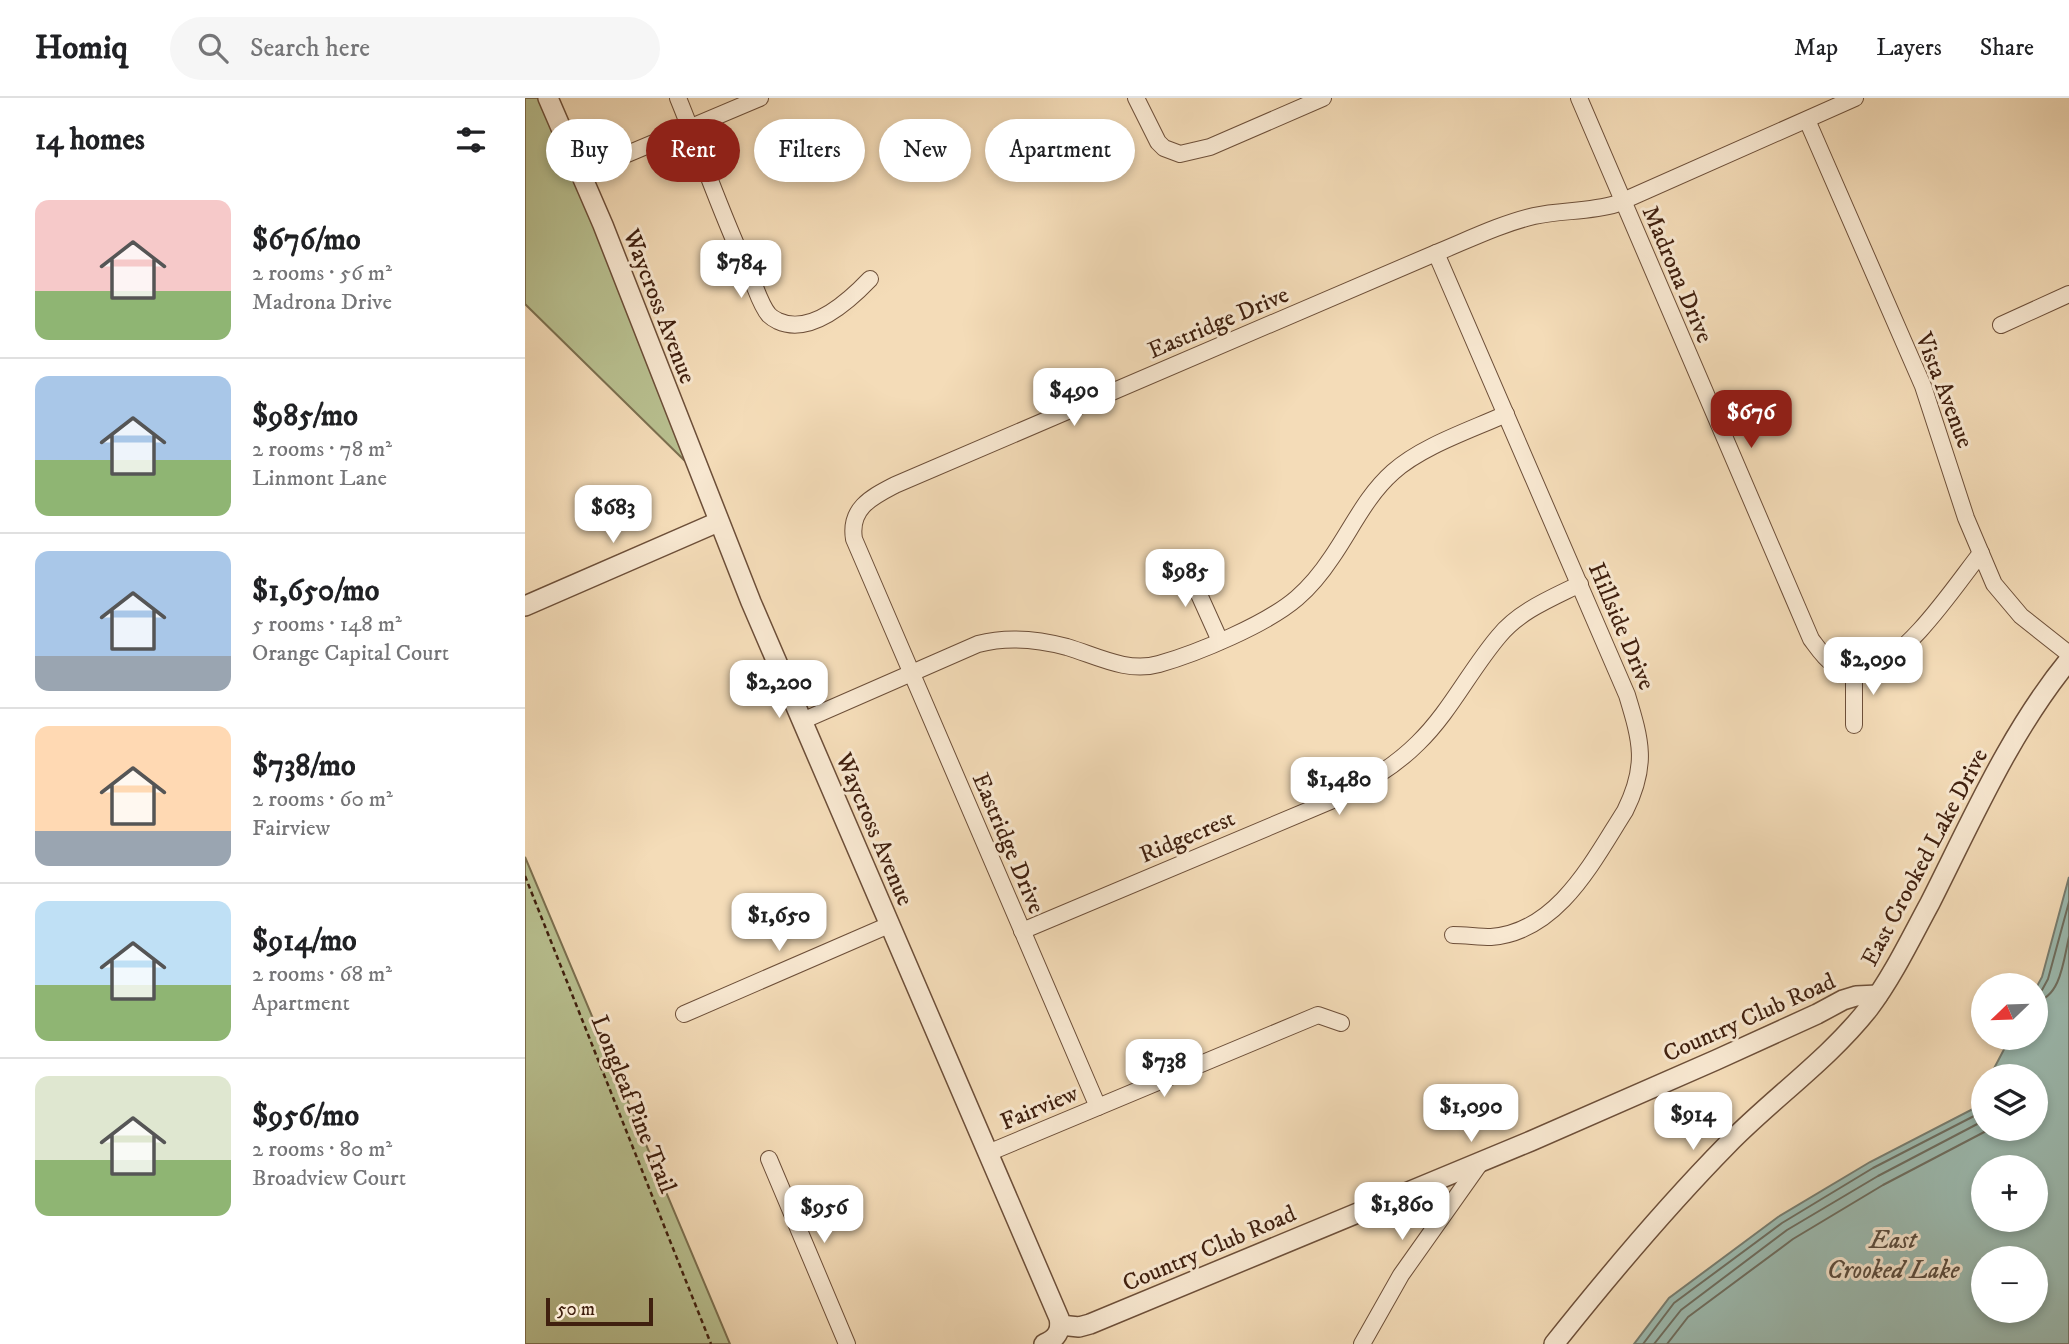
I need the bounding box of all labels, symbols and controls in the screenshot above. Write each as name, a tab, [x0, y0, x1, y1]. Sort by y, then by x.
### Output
search box	[170, 17, 660, 80]
text: Homiq	[35, 28, 128, 69]
icon: search	[194, 29, 232, 67]
text: Search here	[250, 32, 370, 65]
text: Map	[1794, 33, 1838, 63]
text: Layers	[1876, 33, 1942, 63]
text: Share	[1980, 33, 2034, 63]
chip: Buy	[546, 119, 632, 182]
chip: Rent	[646, 119, 740, 182]
chip: Filters	[754, 119, 865, 182]
chip: New	[879, 119, 971, 182]
chip: Apartment	[985, 119, 1135, 182]
icon: filters	[452, 121, 490, 159]
text: 14 homes	[35, 122, 145, 159]
street label: Madrona Drive	[1635, 201, 1719, 348]
text: $676/mo	[252, 222, 360, 259]
street label: Waycross Avenue	[615, 224, 702, 388]
icon: home	[91, 228, 175, 312]
pin: $784	[700, 240, 782, 300]
text: $784	[716, 248, 766, 277]
text: 2 rooms · 56 m²	[252, 259, 392, 288]
street label: Eastridge Drive	[1143, 280, 1293, 366]
text: Madrona Drive	[252, 288, 392, 317]
street label: Vista Avenue	[1908, 327, 1980, 452]
pin: $490	[1033, 368, 1115, 428]
text: $490	[1049, 376, 1099, 405]
pin: $676	[1710, 390, 1792, 450]
text: $985/mo	[252, 398, 358, 435]
text: $676	[1727, 398, 1775, 427]
icon: home	[91, 404, 175, 488]
text: 2 rooms · 78 m²	[252, 435, 392, 464]
text: Linmont Lane	[252, 464, 387, 493]
pin: $683	[572, 486, 654, 545]
text: $683	[591, 493, 635, 522]
pin: $985	[1144, 550, 1226, 609]
text: $985	[1162, 557, 1208, 586]
street label: Hillside Drive	[1581, 558, 1661, 695]
text: $1,650/mo	[252, 573, 379, 610]
icon: home	[91, 579, 175, 663]
text: 5 rooms · 148 m²	[252, 610, 402, 639]
pin: $2,090	[1816, 638, 1930, 697]
text: Orange Capital Court	[252, 639, 449, 668]
text: $2,090	[1840, 645, 1906, 674]
pin: $2,200	[722, 660, 836, 720]
text: $2,200	[746, 668, 812, 697]
street label: East Crooked Lake Drive	[1855, 743, 1995, 972]
text: $738/mo	[252, 748, 356, 785]
street label: Waycross Avenue	[828, 748, 920, 910]
icon: home	[91, 754, 175, 838]
pin: $1,480	[1282, 758, 1396, 817]
text: $1,480	[1307, 765, 1371, 794]
street label: Eastridge Drive	[965, 768, 1051, 918]
text: 2 rooms · 60 m²	[252, 785, 393, 814]
street label: Ridgecrest	[1135, 803, 1240, 870]
text: Fairview	[252, 814, 330, 843]
pin: $1,650	[722, 894, 836, 953]
text: $1,650	[748, 901, 810, 930]
text: $914/mo	[252, 923, 357, 960]
icon: home	[91, 929, 175, 1013]
text: 2 rooms · 68 m²	[252, 960, 392, 989]
street label: Country Club Road	[1659, 966, 1840, 1069]
north arrow	[1971, 973, 2047, 1050]
map controls	[1971, 973, 2048, 1323]
text: Apartment	[252, 989, 350, 1018]
street label: Longleaf Pine Trail	[584, 1011, 683, 1198]
pin: $738	[1123, 1040, 1205, 1099]
text: $738	[1142, 1047, 1186, 1076]
button: layers	[1971, 1064, 2048, 1141]
street label: Fairview	[996, 1078, 1083, 1138]
pin: $1,090	[1414, 1084, 1528, 1144]
text: $1,090	[1439, 1092, 1503, 1121]
pin: $914	[1652, 1093, 1734, 1152]
text: $956/mo	[252, 1098, 359, 1135]
text: $914	[1670, 1100, 1716, 1129]
icon: home	[91, 1104, 175, 1188]
text: 2 rooms · 80 m²	[252, 1135, 392, 1164]
button: +	[1971, 1155, 2048, 1232]
text: Broadview Court	[252, 1164, 406, 1193]
pin: $1,860	[1345, 1182, 1459, 1242]
pin: $956	[783, 1186, 865, 1245]
text: $1,860	[1370, 1190, 1434, 1219]
text: $956	[800, 1193, 848, 1222]
street label: Country Club Road	[1118, 1199, 1301, 1299]
water label: East Crooked Lake	[1827, 1224, 1960, 1287]
button: −	[1971, 1246, 2048, 1323]
scale bar	[546, 1295, 653, 1327]
text: 50 m	[557, 1298, 595, 1321]

